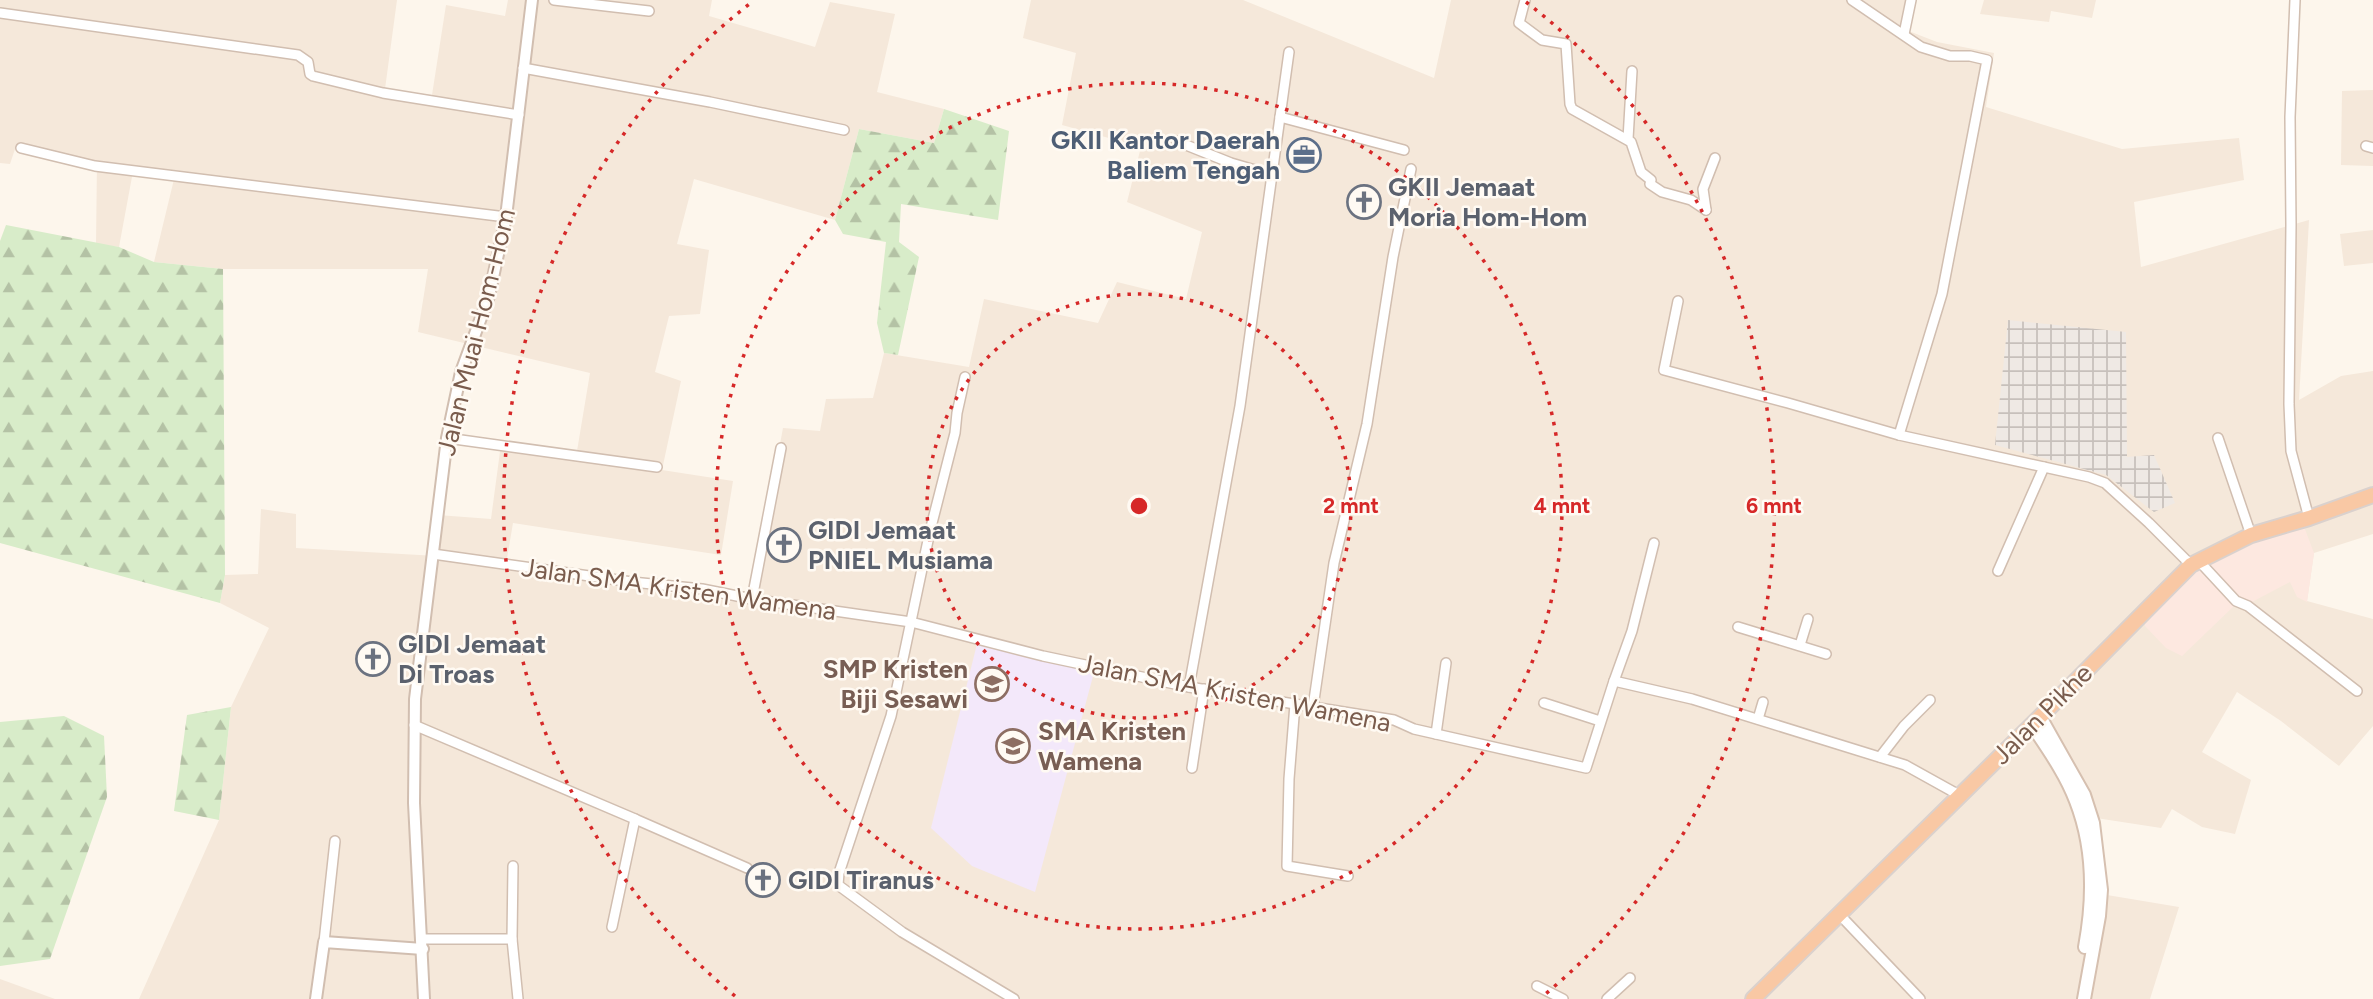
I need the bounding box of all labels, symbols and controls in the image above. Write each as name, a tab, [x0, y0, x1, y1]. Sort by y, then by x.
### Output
place label: GKII Kantor Daerah Baliem Tengah	[1051, 124, 1280, 186]
office icon: GKII Kantor Daerah Baliem Tengah	[1285, 136, 1323, 174]
place label: GKII Jemaat Moria Hom-Hom	[1388, 171, 1587, 233]
church icon: GKII Jemaat Moria Hom-Hom	[1345, 183, 1383, 221]
street label: Jalan Muai Hom-Hom	[430, 205, 522, 459]
text: 2 mnt	[1323, 493, 1379, 518]
text: 4 mnt	[1534, 493, 1590, 518]
text: 6 mnt	[1746, 493, 1802, 518]
centre of rings	[1127, 494, 1151, 518]
place label: GIDI Jemaat PNIEL Musiama	[808, 514, 993, 576]
church icon: GIDI Jemaat PNIEL Musiama	[765, 526, 803, 564]
street label: Jalan SMA Kristen Wamena	[520, 551, 838, 627]
place label: GIDI Jemaat Di Troas	[398, 628, 546, 690]
church icon: GIDI Jemaat Di Troas	[354, 640, 392, 678]
street label: Jalan SMA Kristen Wamena	[1076, 647, 1394, 739]
place label: SMP Kristen Biji Sesawi	[823, 653, 968, 715]
street label: Jalan Pikhe	[1985, 657, 2099, 771]
school or university icon: SMP Kristen Biji Sesawi	[973, 665, 1011, 703]
place label: SMA Kristen Wamena	[1038, 715, 1186, 777]
school or university icon: SMA Kristen Wamena	[994, 727, 1032, 765]
church icon: GIDI Tiranus	[744, 861, 782, 899]
place label: GIDI Tiranus	[788, 864, 934, 896]

